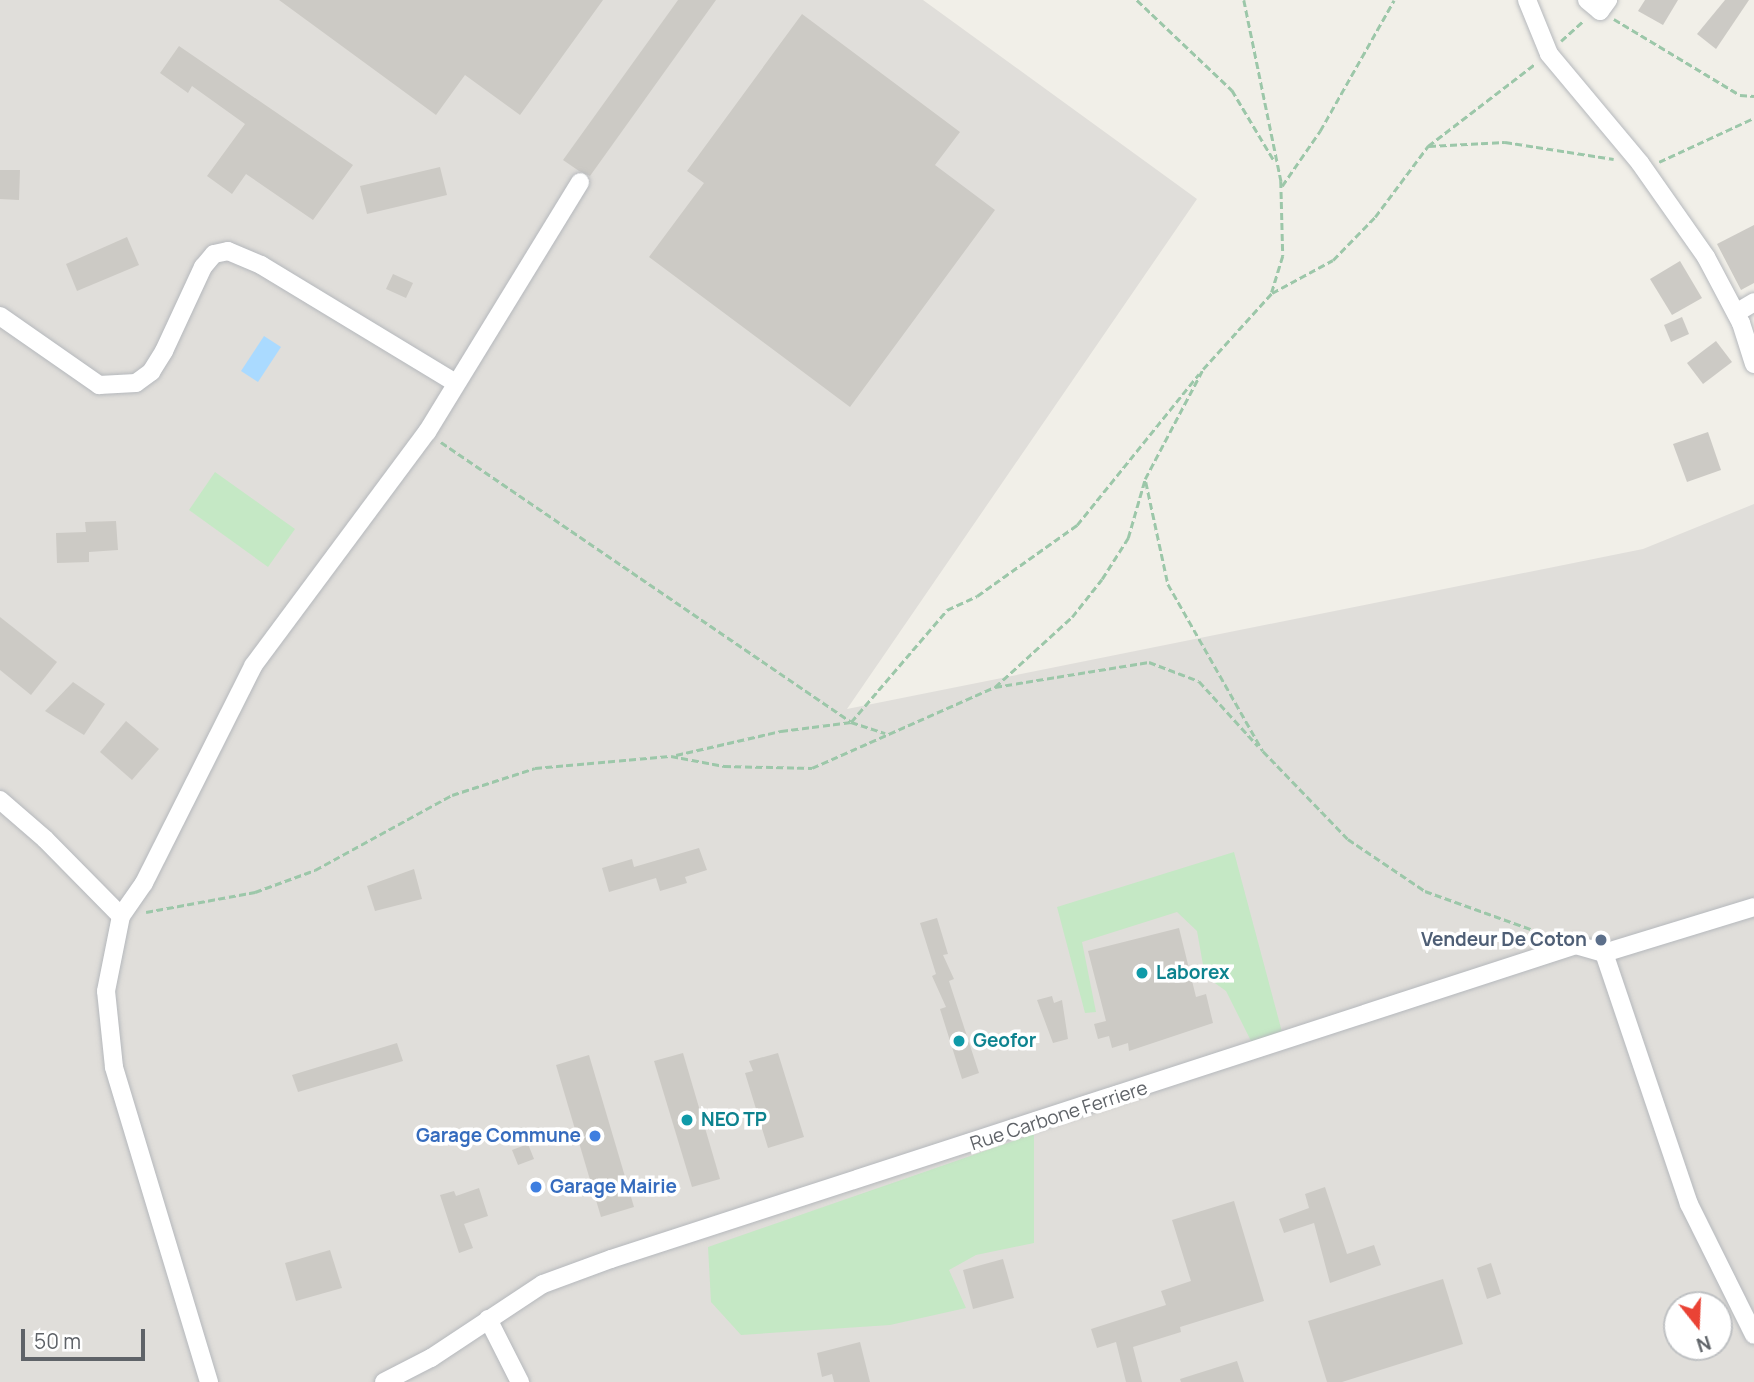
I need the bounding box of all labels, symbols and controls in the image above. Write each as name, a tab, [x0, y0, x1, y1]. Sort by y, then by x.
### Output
place label: Vendeur De Coton	[1421, 929, 1587, 951]
marker: Vendeur De Coton	[1593, 932, 1609, 948]
place label: Laborex	[1156, 962, 1230, 984]
marker: Laborex	[1134, 965, 1150, 981]
place label: Geofor	[973, 1030, 1036, 1052]
marker: Geofor	[951, 1033, 967, 1049]
street label: Rue Carbone Ferriere	[967, 1077, 1151, 1155]
place label: NEO TP	[701, 1109, 767, 1131]
marker: NEO TP	[679, 1112, 695, 1128]
place label: Garage Commune	[416, 1125, 581, 1147]
marker: Garage Commune	[587, 1128, 603, 1144]
place label: Garage Mairie	[550, 1176, 677, 1198]
marker: Garage Mairie	[528, 1179, 544, 1195]
north arrow	[1663, 1291, 1733, 1361]
scale bar	[24, 1316, 149, 1360]
text: 50 m	[34, 1327, 81, 1355]
text: N	[1693, 1330, 1714, 1359]

